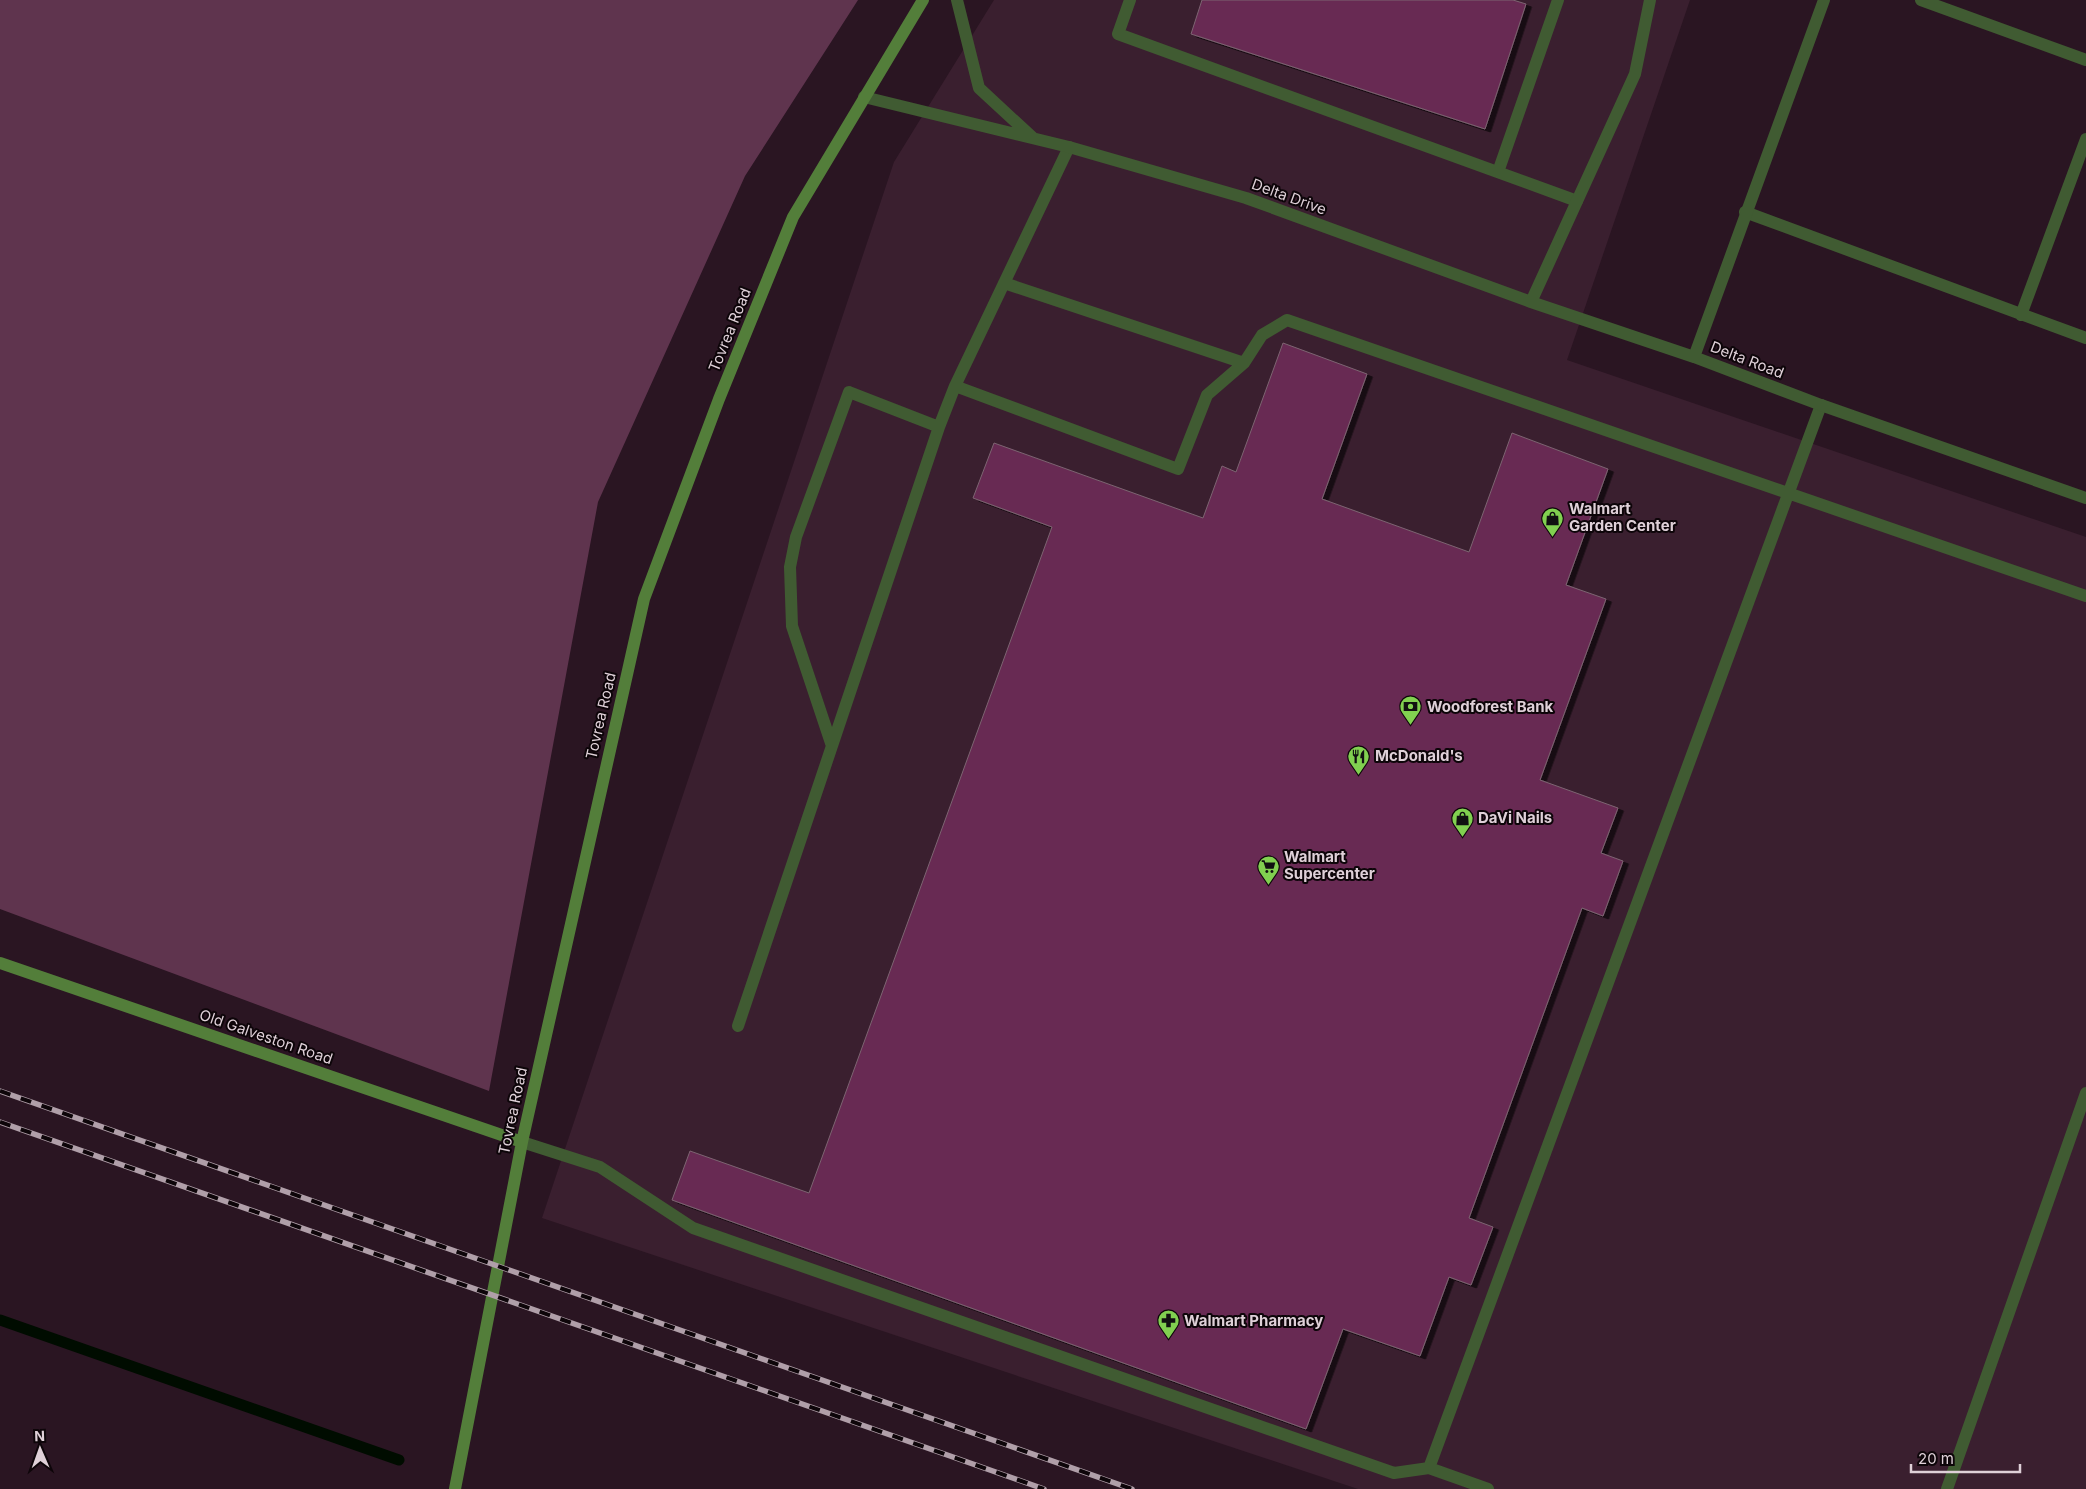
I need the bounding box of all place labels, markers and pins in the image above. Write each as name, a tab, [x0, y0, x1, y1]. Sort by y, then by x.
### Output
place label: Walmart Garden Center	[1569, 499, 1676, 535]
shop icon: Walmart Garden Center	[1541, 506, 1565, 537]
bank icon: Woodforest Bank	[1399, 695, 1423, 726]
place label: Woodforest Bank	[1427, 697, 1554, 716]
restaurant icon: McDonald's	[1347, 744, 1371, 775]
place label: McDonald's	[1375, 746, 1463, 765]
shop icon: DaVi Nails	[1450, 806, 1474, 837]
place label: DaVi Nails	[1478, 808, 1552, 827]
place label: Walmart Supercenter	[1284, 847, 1375, 883]
supermarket icon: Walmart Supercenter	[1256, 854, 1280, 885]
pharmacy icon: Walmart Pharmacy	[1156, 1309, 1180, 1340]
place label: Walmart Pharmacy	[1184, 1311, 1323, 1330]

